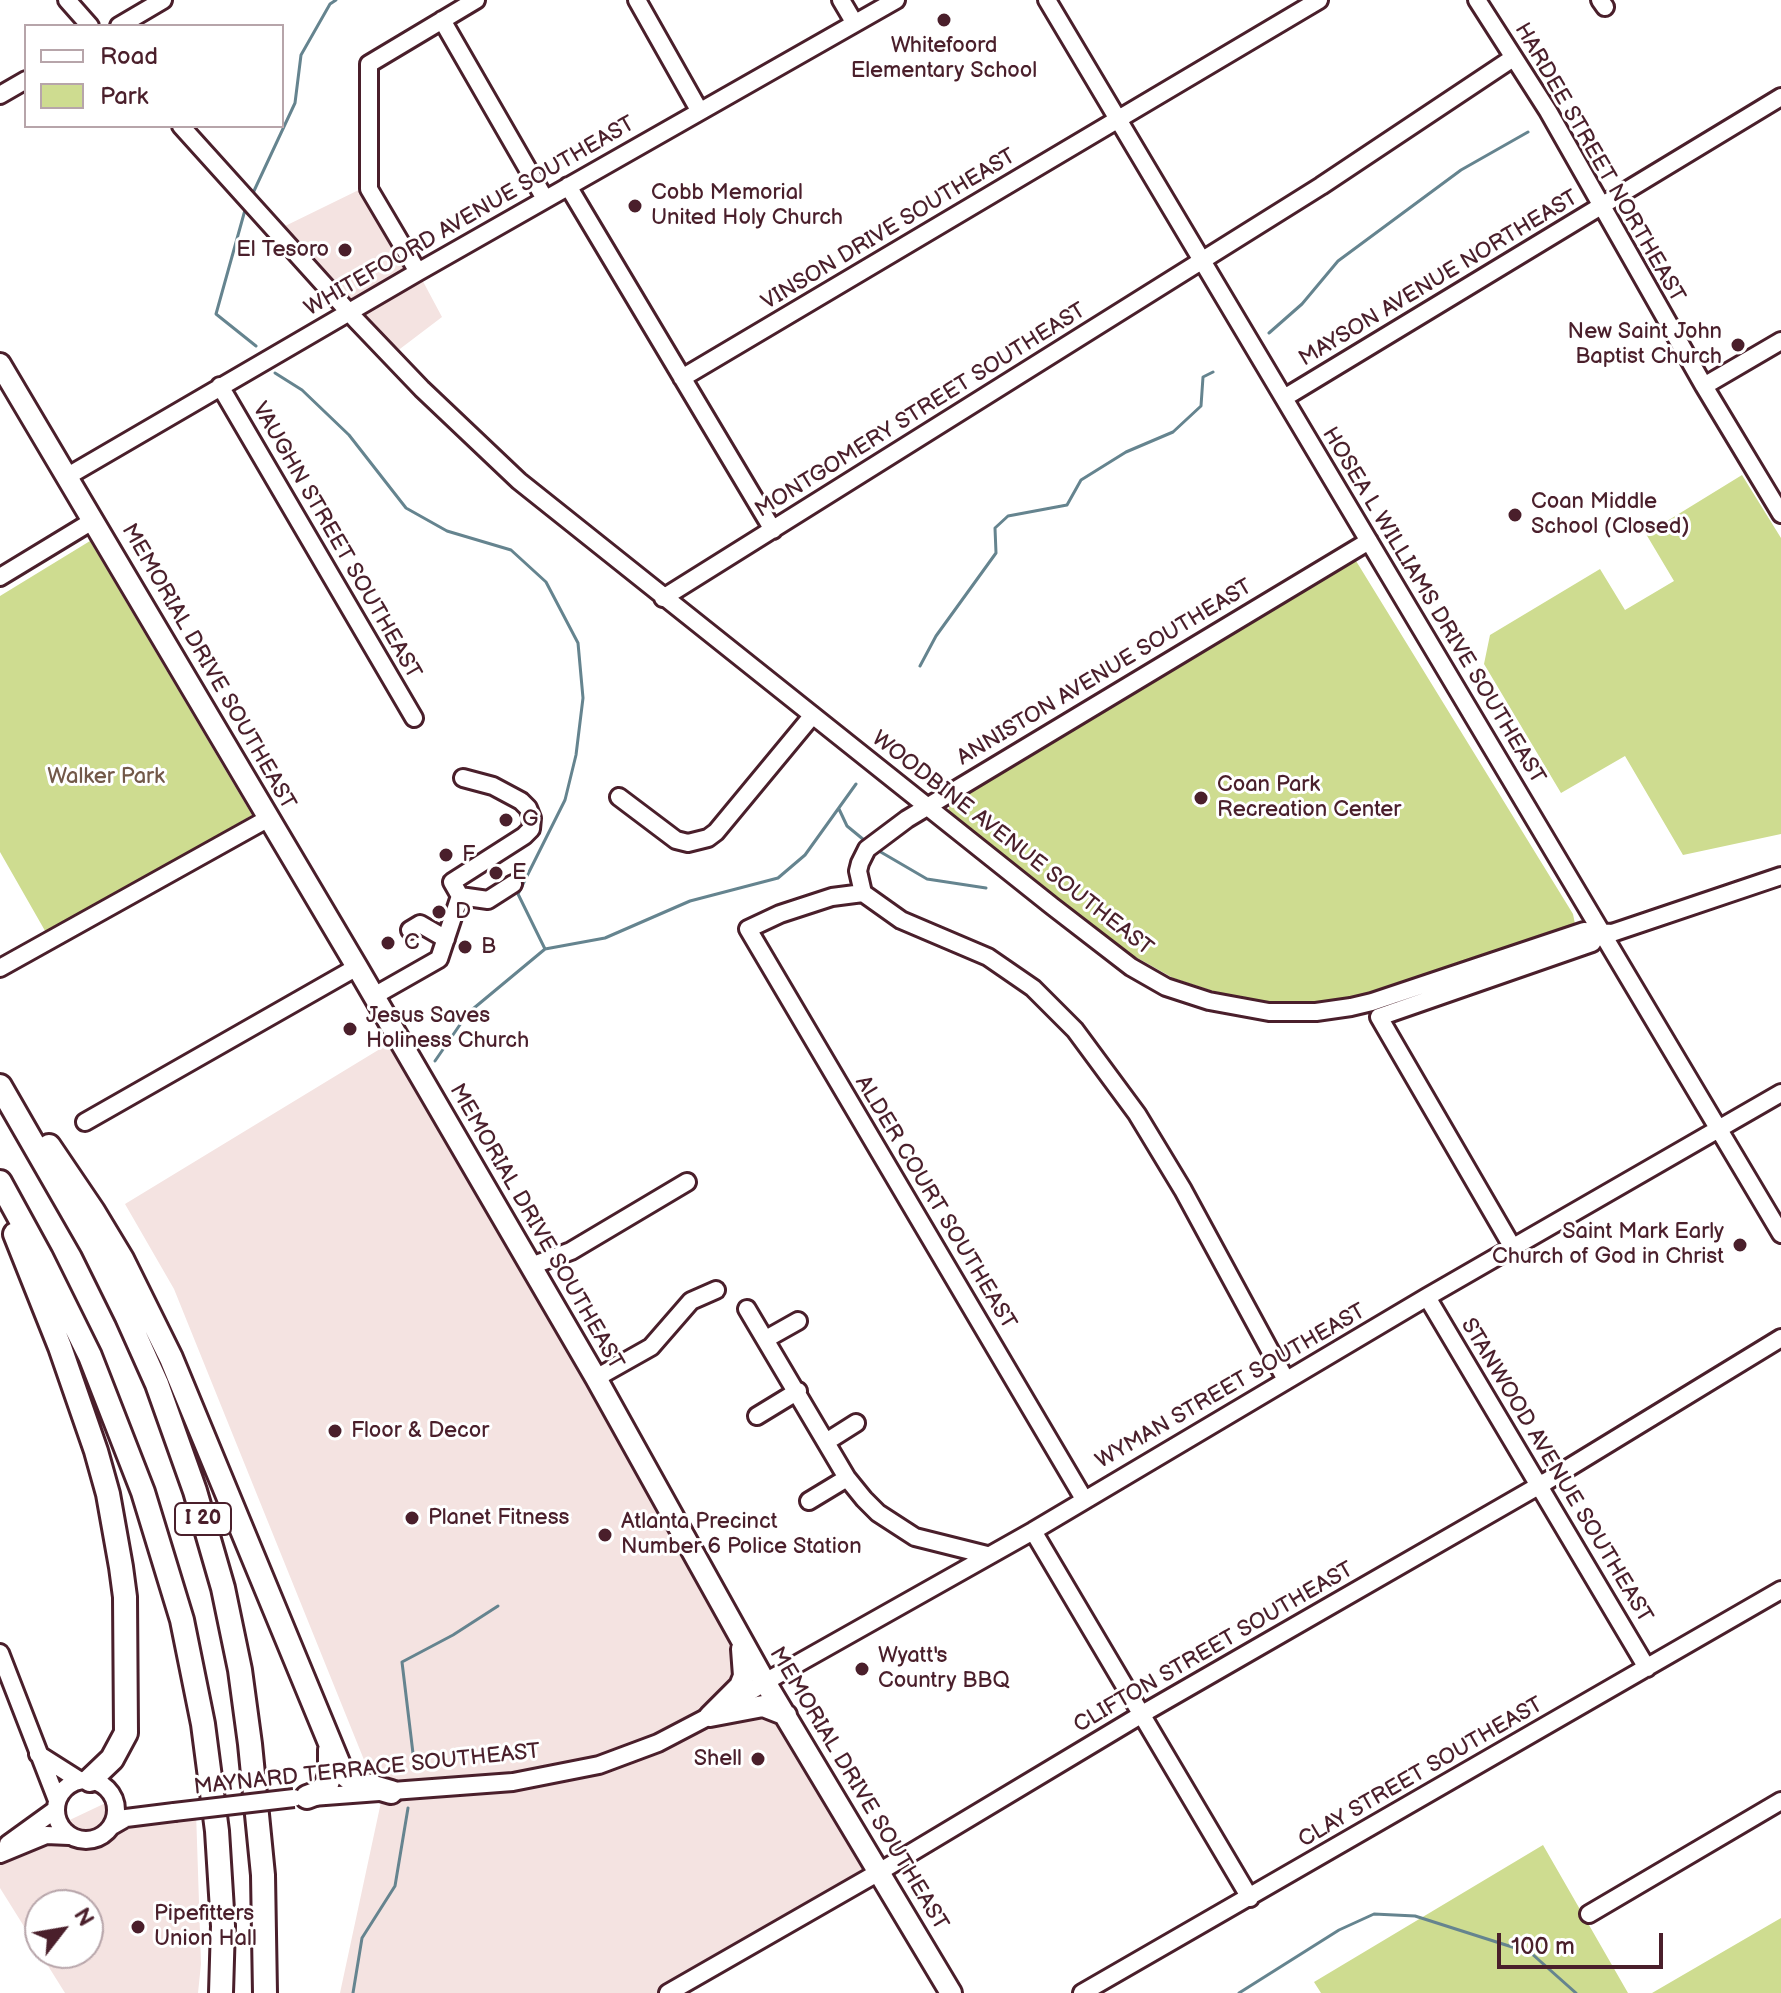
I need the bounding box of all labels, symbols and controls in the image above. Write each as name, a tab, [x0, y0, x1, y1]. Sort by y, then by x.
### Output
marker: Whitefoord Elementary School	[935, 11, 953, 29]
street label: HARDEE STREET NORTHEAST	[1508, 19, 1690, 307]
legend	[24, 24, 284, 128]
place label: Whitefoord Elementary School	[851, 33, 1037, 84]
text: Road	[100, 42, 158, 71]
text: Park	[100, 82, 148, 111]
street label: WHITEFOORD AVENUE SOUTHEAST	[300, 111, 640, 323]
street label: VINSON DRIVE SOUTHEAST	[757, 144, 1021, 316]
place label: Cobb Memorial United Holy Church	[651, 180, 843, 232]
street label: MAYSON AVENUE NORTHEAST	[1295, 185, 1583, 373]
marker: Cobb Memorial United Holy Church	[626, 197, 644, 215]
place label: El Tesoro	[236, 237, 329, 263]
marker: El Tesoro	[336, 241, 354, 259]
street label: MONTGOMERY STREET SOUTHEAST	[751, 298, 1091, 524]
place label: New Saint John Baptist Church	[1568, 319, 1722, 370]
marker: New Saint John Baptist Church	[1729, 336, 1747, 354]
street label: VAUGHN STREET SOUTHEAST	[246, 398, 426, 684]
street label: HOSEA L WILLIAMS DRIVE SOUTHEAST	[1316, 423, 1550, 789]
place label: Coan Middle School (Closed)	[1531, 489, 1690, 540]
marker: Coan Middle School (Closed)	[1506, 506, 1524, 524]
street label: MEMORIAL DRIVE SOUTHEAST	[115, 519, 301, 815]
street label: ANNISTON AVENUE SOUTHEAST	[953, 574, 1257, 772]
street label: WOODBINE AVENUE SOUTHEAST	[866, 726, 1158, 962]
park label: Walker Park	[47, 764, 165, 790]
place label: Coan Park Recreation Center	[1217, 772, 1401, 824]
marker: Coan Park Recreation Center	[1192, 789, 1210, 807]
place label: G	[522, 807, 538, 833]
marker: G	[497, 811, 515, 829]
place label: F	[462, 842, 475, 868]
marker: F	[437, 846, 455, 864]
place label: E	[512, 860, 526, 886]
marker: E	[487, 864, 505, 882]
place label: D	[455, 899, 471, 925]
marker: D	[430, 903, 448, 921]
place label: C	[404, 930, 420, 956]
marker: C	[379, 934, 397, 952]
place label: B	[481, 934, 496, 960]
marker: B	[456, 938, 474, 956]
place label: Jesus Saves Holiness Church	[366, 1003, 529, 1054]
marker: Jesus Saves Holiness Church	[341, 1020, 359, 1038]
street label: ALDER COURT SOUTHEAST	[849, 1071, 1021, 1335]
street label: MEMORIAL DRIVE SOUTHEAST	[443, 1079, 629, 1375]
place label: Saint Mark Early Church of God in Christ	[1492, 1219, 1724, 1270]
marker: Saint Mark Early Church of God in Christ	[1731, 1236, 1749, 1254]
street label: WYMAN STREET SOUTHEAST	[1091, 1299, 1371, 1475]
street label: STANWOOD AVENUE SOUTHEAST	[1454, 1314, 1658, 1628]
place label: Floor & Decor	[351, 1418, 489, 1444]
marker: Floor & Decor	[326, 1422, 344, 1440]
road number: I 20	[175, 1503, 231, 1535]
place label: Planet Fitness	[428, 1505, 569, 1531]
marker: Planet Fitness	[403, 1509, 421, 1527]
place label: Atlanta Precinct Number 6 Police Station	[621, 1509, 862, 1560]
marker: Atlanta Precinct Number 6 Police Station	[596, 1526, 614, 1544]
street label: CLIFTON STREET SOUTHEAST	[1069, 1557, 1359, 1739]
street label: MEMORIAL DRIVE SOUTHEAST	[763, 1643, 953, 1935]
place label: Wyatt's Country BBQ	[878, 1643, 1010, 1694]
marker: Wyatt's Country BBQ	[853, 1660, 871, 1678]
street label: CLAY STREET SOUTHEAST	[1294, 1692, 1548, 1854]
street label: MAYNARD TERRACE SOUTHEAST	[192, 1739, 542, 1801]
place label: Shell	[694, 1746, 742, 1772]
marker: Shell	[749, 1750, 767, 1768]
north arrow	[24, 1889, 104, 1969]
place label: Pipefitters Union Hall	[154, 1901, 257, 1952]
text: N	[67, 1903, 99, 1931]
scale bar	[1501, 1917, 1667, 1967]
marker: Pipefitters Union Hall	[129, 1918, 147, 1936]
text: 100 m	[1511, 1932, 1575, 1961]

